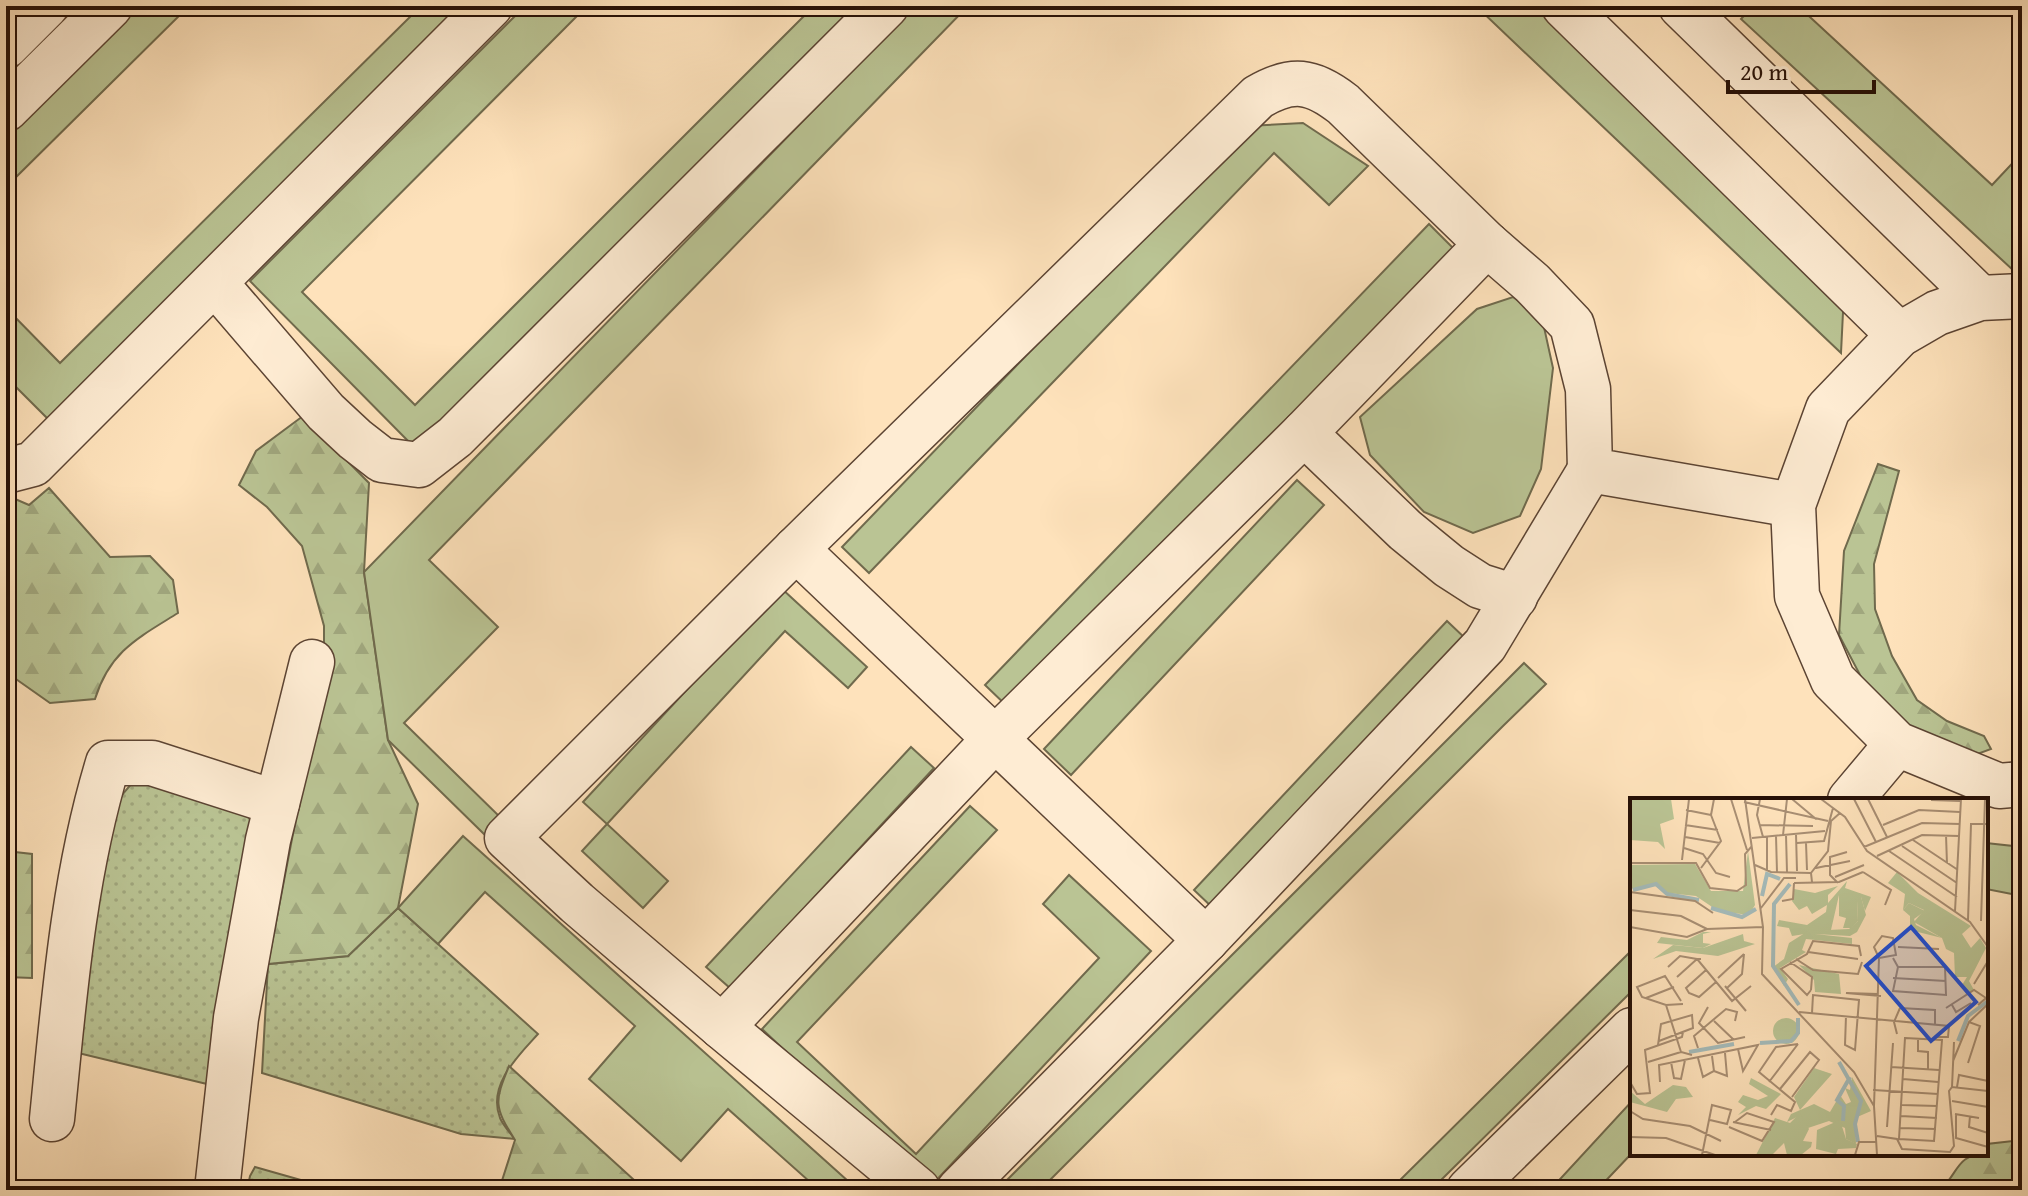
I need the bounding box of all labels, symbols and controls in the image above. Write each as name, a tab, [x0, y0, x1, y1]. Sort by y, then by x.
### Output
scale bar	[1728, 44, 1874, 94]
text: 20 m	[1740, 54, 1788, 89]
inset map	[1630, 798, 1988, 1156]

